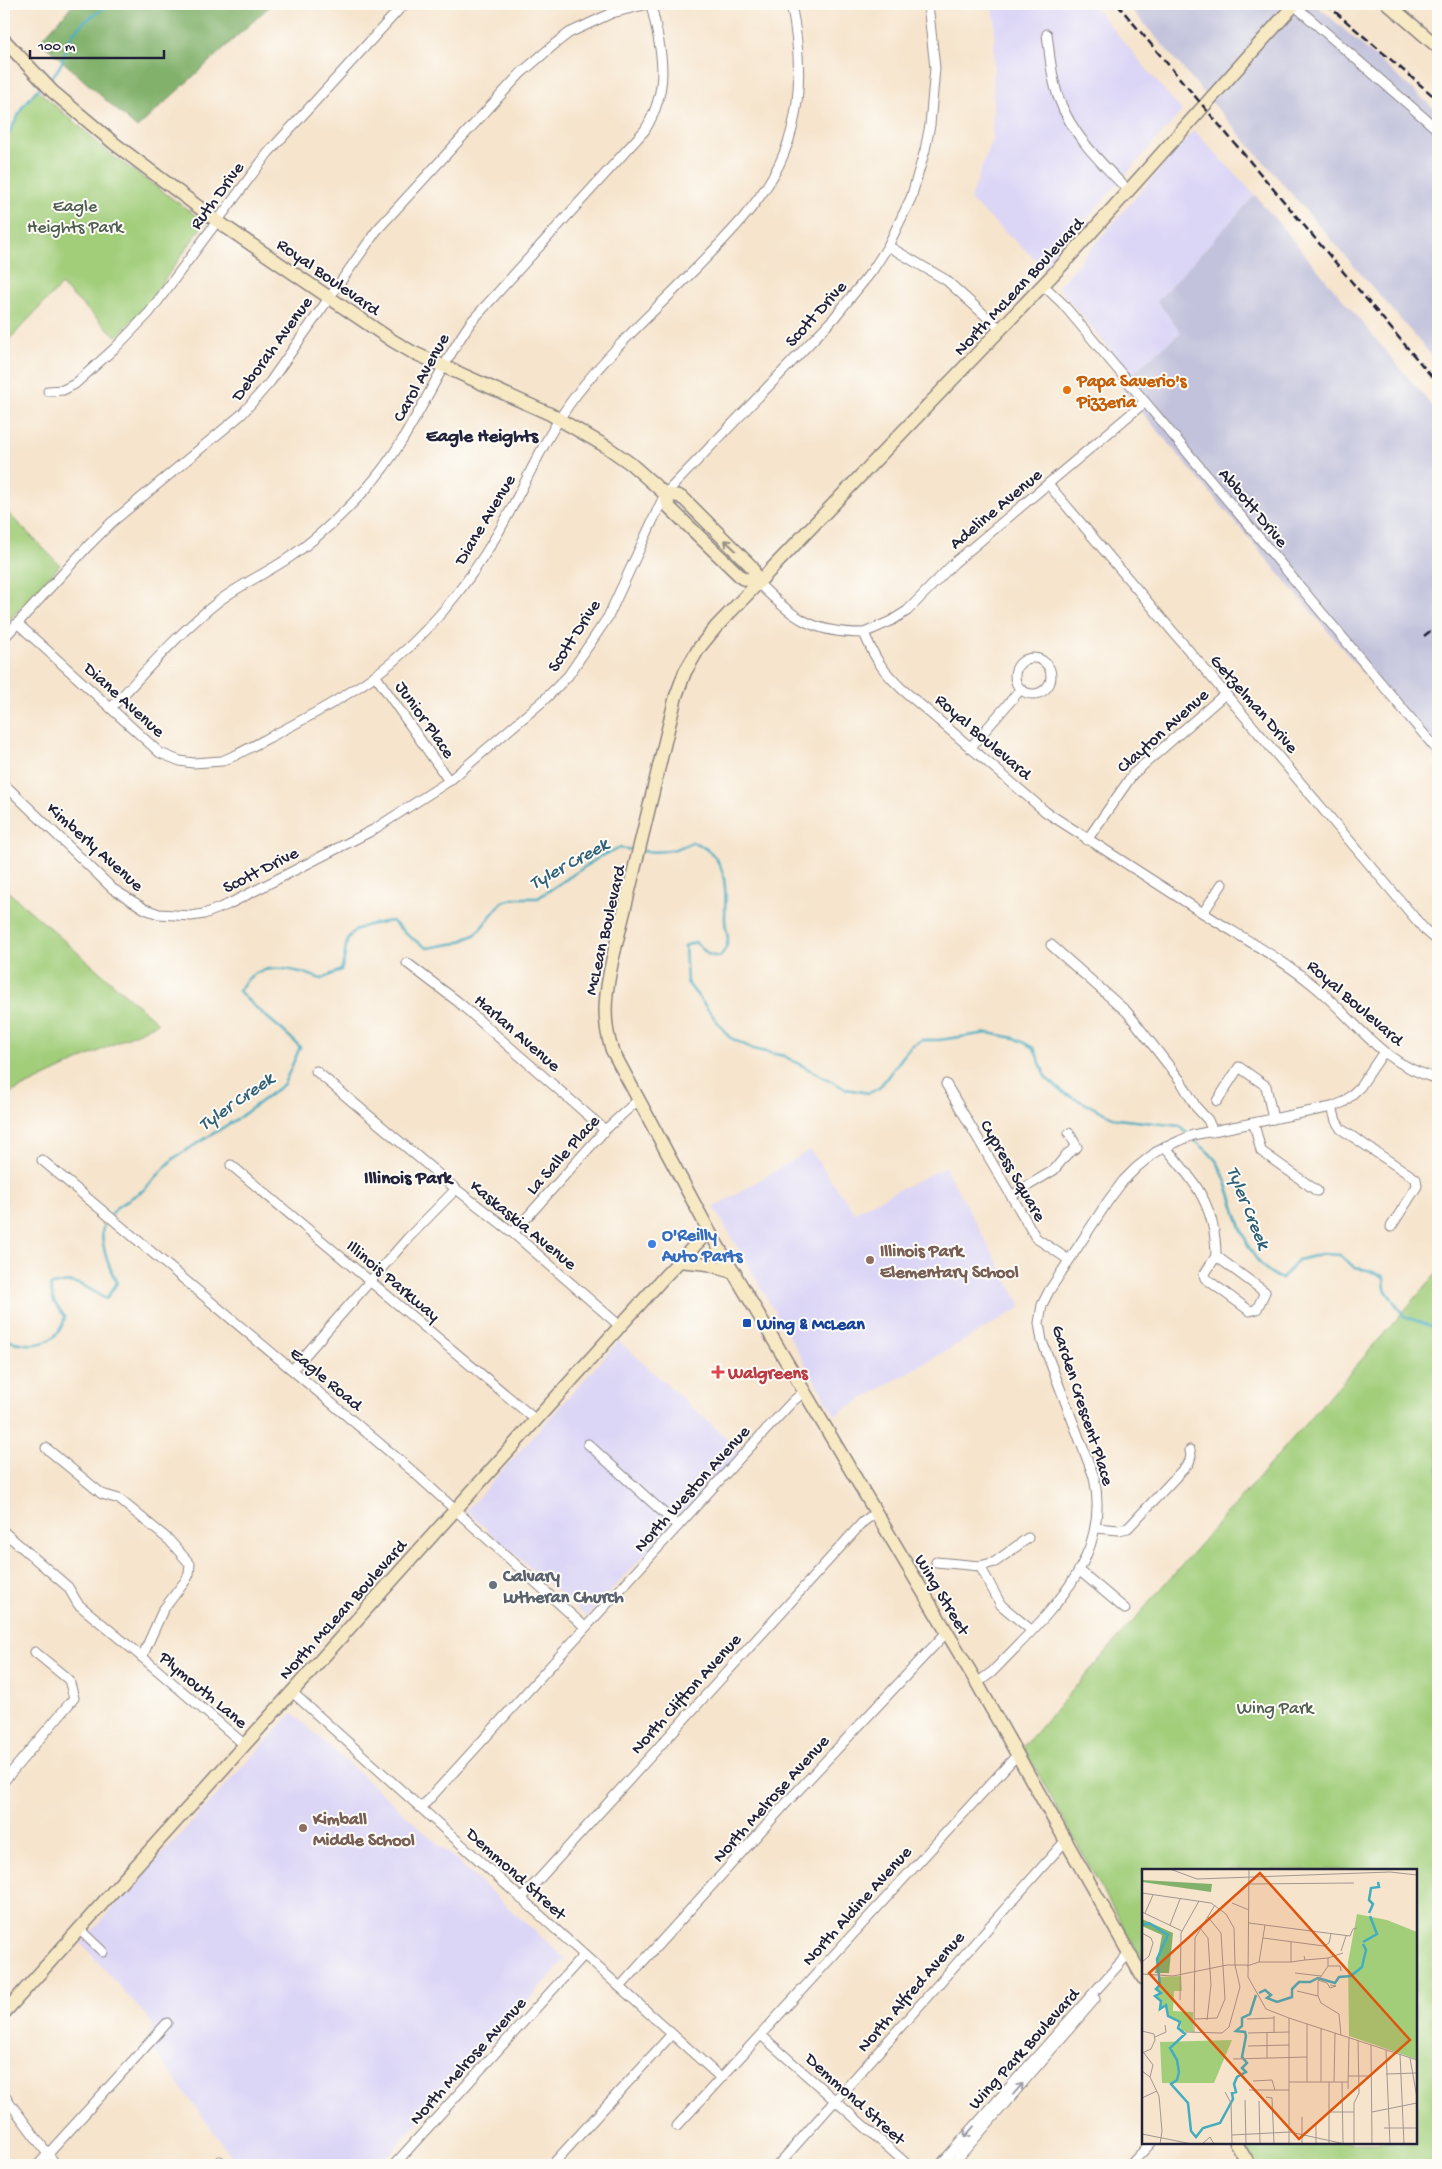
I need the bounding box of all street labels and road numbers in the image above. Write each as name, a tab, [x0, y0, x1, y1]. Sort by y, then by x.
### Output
street label: Ruth Drive	[186, 158, 250, 234]
street label: North McLean Boulevard	[950, 213, 1090, 361]
street label: Royal Boulevard	[272, 235, 384, 322]
street label: Scott Drive	[782, 277, 853, 352]
street label: Deborah Avenue	[227, 292, 318, 407]
street label: Carol Avenue	[389, 330, 455, 426]
street label: Adeline Avenue	[946, 465, 1048, 555]
street label: Abbott Drive	[1213, 465, 1292, 553]
street label: Diane Avenue	[450, 471, 522, 570]
street label: Scott Drive	[544, 596, 607, 676]
street label: Getzelman Drive	[1205, 651, 1302, 759]
street label: Diane Avenue	[78, 658, 169, 743]
street label: Junior Place	[390, 678, 459, 764]
street label: Clayton Avenue	[1113, 685, 1214, 779]
street label: Royal Boulevard	[930, 690, 1036, 786]
street label: Kimberly Avenue	[42, 799, 148, 897]
street label: Scott Drive	[220, 843, 303, 899]
street label: McLean Boulevard	[581, 862, 632, 997]
street label: Royal Boulevard	[1302, 956, 1408, 1052]
street label: Harlan Avenue	[469, 991, 564, 1078]
street label: La Salle Place	[523, 1111, 606, 1200]
street label: Cypress Square	[974, 1117, 1050, 1226]
street label: Kaskaskia Avenue	[465, 1176, 581, 1276]
street label: Illinois Parkway	[341, 1237, 444, 1327]
street label: Garden Crescent Place	[1046, 1323, 1118, 1489]
street label: Eagle Road	[285, 1343, 367, 1417]
street label: North Weston Avenue	[630, 1421, 756, 1557]
street label: North McLean Boulevard	[275, 1535, 413, 1685]
street label: Wing Street	[909, 1551, 974, 1641]
street label: North Clifton Avenue	[627, 1629, 747, 1759]
street label: Plymouth Lane	[153, 1647, 251, 1734]
street label: North Melrose Avenue	[709, 1731, 835, 1868]
street label: Demmond Street	[460, 1824, 571, 1926]
street label: North Aldine Avenue	[799, 1842, 918, 1971]
street label: North Alfred Avenue	[854, 1927, 971, 2057]
street label: Wing Park Boulevard	[965, 1984, 1086, 2115]
street label: North Melrose Avenue	[406, 1993, 532, 2130]
street label: Demmond Street	[799, 2049, 910, 2151]

